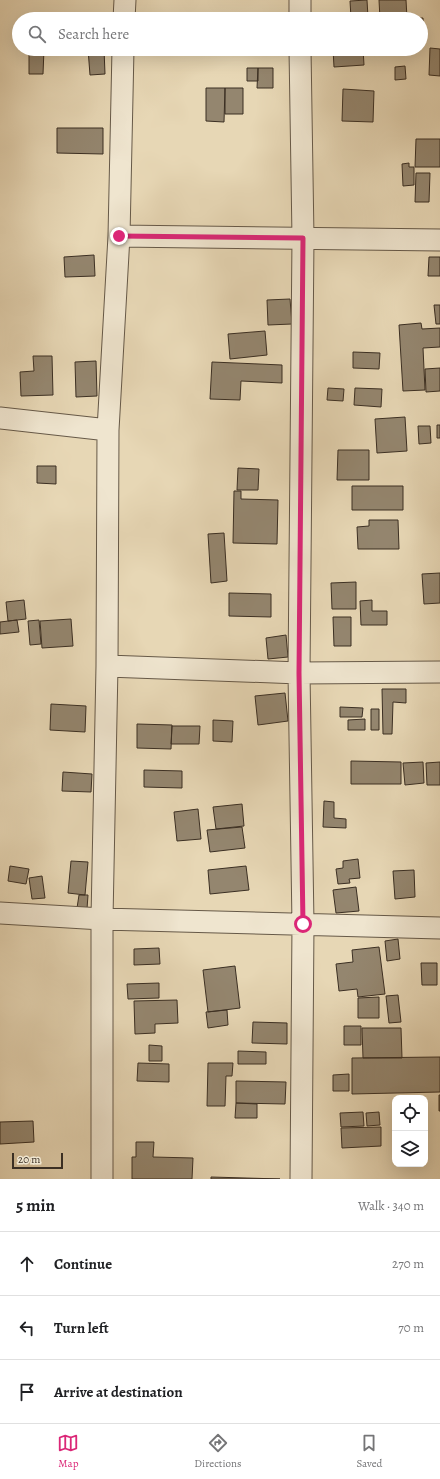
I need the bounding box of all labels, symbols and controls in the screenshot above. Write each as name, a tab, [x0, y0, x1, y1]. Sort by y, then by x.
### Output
search box	[12, 12, 428, 56]
icon: search	[26, 23, 48, 45]
text: Search here	[58, 24, 129, 44]
route end	[110, 227, 128, 245]
route start	[294, 915, 312, 933]
map controls	[392, 1095, 428, 1167]
button: locate	[392, 1095, 428, 1131]
button: layers	[392, 1131, 428, 1167]
scale bar	[12, 1151, 63, 1170]
text: 20 m	[18, 1152, 40, 1167]
text: 5 min	[16, 1194, 55, 1217]
text: Walk · 340 m	[358, 1197, 424, 1214]
icon: ahead	[16, 1253, 38, 1275]
text: Continue	[54, 1254, 112, 1274]
text: 270 m	[392, 1255, 424, 1272]
icon: left	[16, 1317, 38, 1339]
text: Turn left	[54, 1318, 109, 1338]
text: 70 m	[398, 1319, 424, 1336]
icon: arrive	[16, 1381, 38, 1403]
text: Arrive at destination	[54, 1382, 183, 1402]
tab: Map	[57, 1432, 79, 1471]
tab: Directions	[194, 1432, 242, 1471]
tab: Saved	[356, 1432, 383, 1471]

